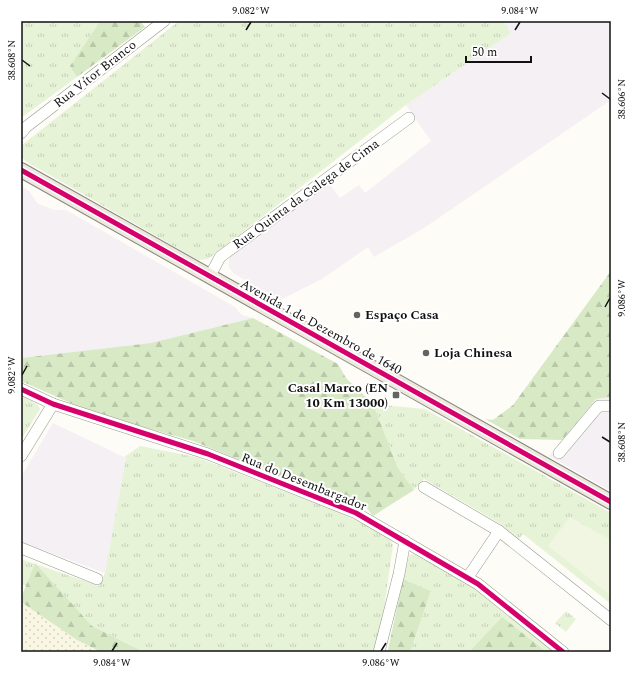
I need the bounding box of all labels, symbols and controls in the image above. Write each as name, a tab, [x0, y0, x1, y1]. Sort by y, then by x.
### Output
text: 9.082°W	[232, 3, 270, 19]
text: 9.084°W	[501, 3, 539, 19]
street label: Rua Vítor Branco	[49, 35, 141, 113]
scale bar	[466, 38, 531, 64]
text: 38.608°N	[4, 40, 20, 80]
text: 50 m	[472, 43, 497, 62]
text: 38.606°N	[614, 79, 630, 119]
street label: Rua Quinta da Galega de Cima	[229, 134, 384, 254]
street label: Avenida 1 de Dezembro de 1640	[237, 274, 406, 380]
text: 9.086°W	[614, 279, 630, 317]
place label: Espaço Casa	[365, 305, 439, 325]
marker: Espaço Casa	[352, 310, 362, 320]
place label: Loja Chinesa	[434, 343, 513, 363]
marker: Loja Chinesa	[421, 348, 431, 358]
text: 9.082°W	[4, 356, 20, 394]
place label: Casal Marco (EN 10 Km 13000)	[288, 378, 388, 413]
marker: Casal Marco (EN 10 Km 13000)	[391, 390, 401, 400]
text: 38.608°N	[614, 422, 630, 462]
street label: Rua do Desembargador	[238, 448, 370, 516]
text: 9.084°W	[93, 655, 131, 671]
text: 9.086°W	[362, 655, 400, 671]

